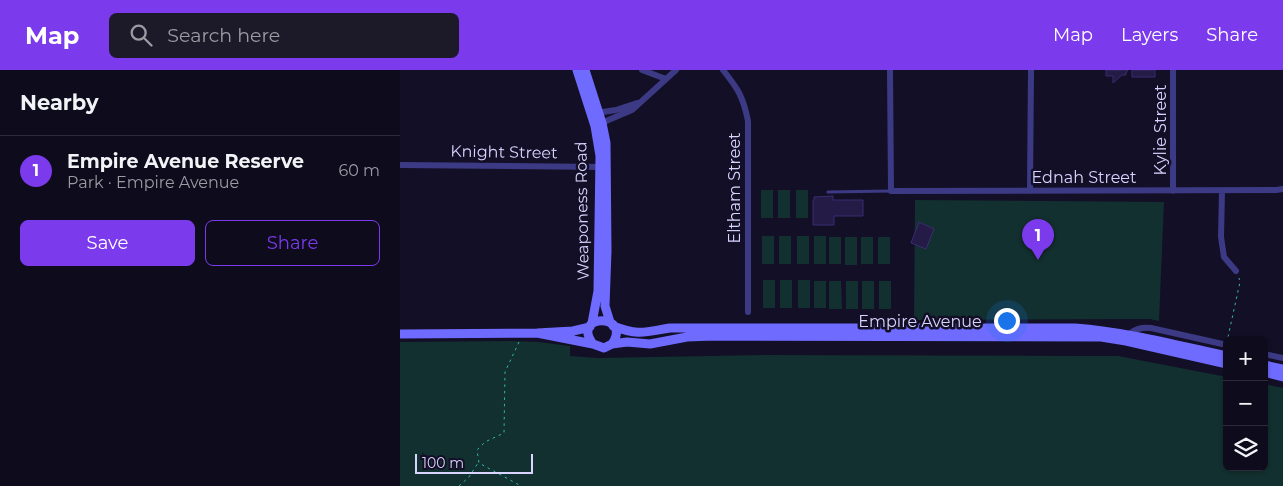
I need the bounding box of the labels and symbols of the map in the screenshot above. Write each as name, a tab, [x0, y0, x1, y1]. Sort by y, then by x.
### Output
street label: Kylie Street	[1151, 84, 1170, 175]
street label: Eltham Street	[725, 132, 744, 244]
street label: Weaponess Road	[571, 141, 593, 281]
street label: Knight Street	[450, 142, 558, 162]
street label: Ednah Street	[1031, 168, 1137, 187]
pin: 1	[1022, 219, 1054, 260]
your location	[994, 308, 1020, 334]
street label: Empire Avenue	[858, 312, 982, 331]
scale bar	[415, 451, 532, 474]

